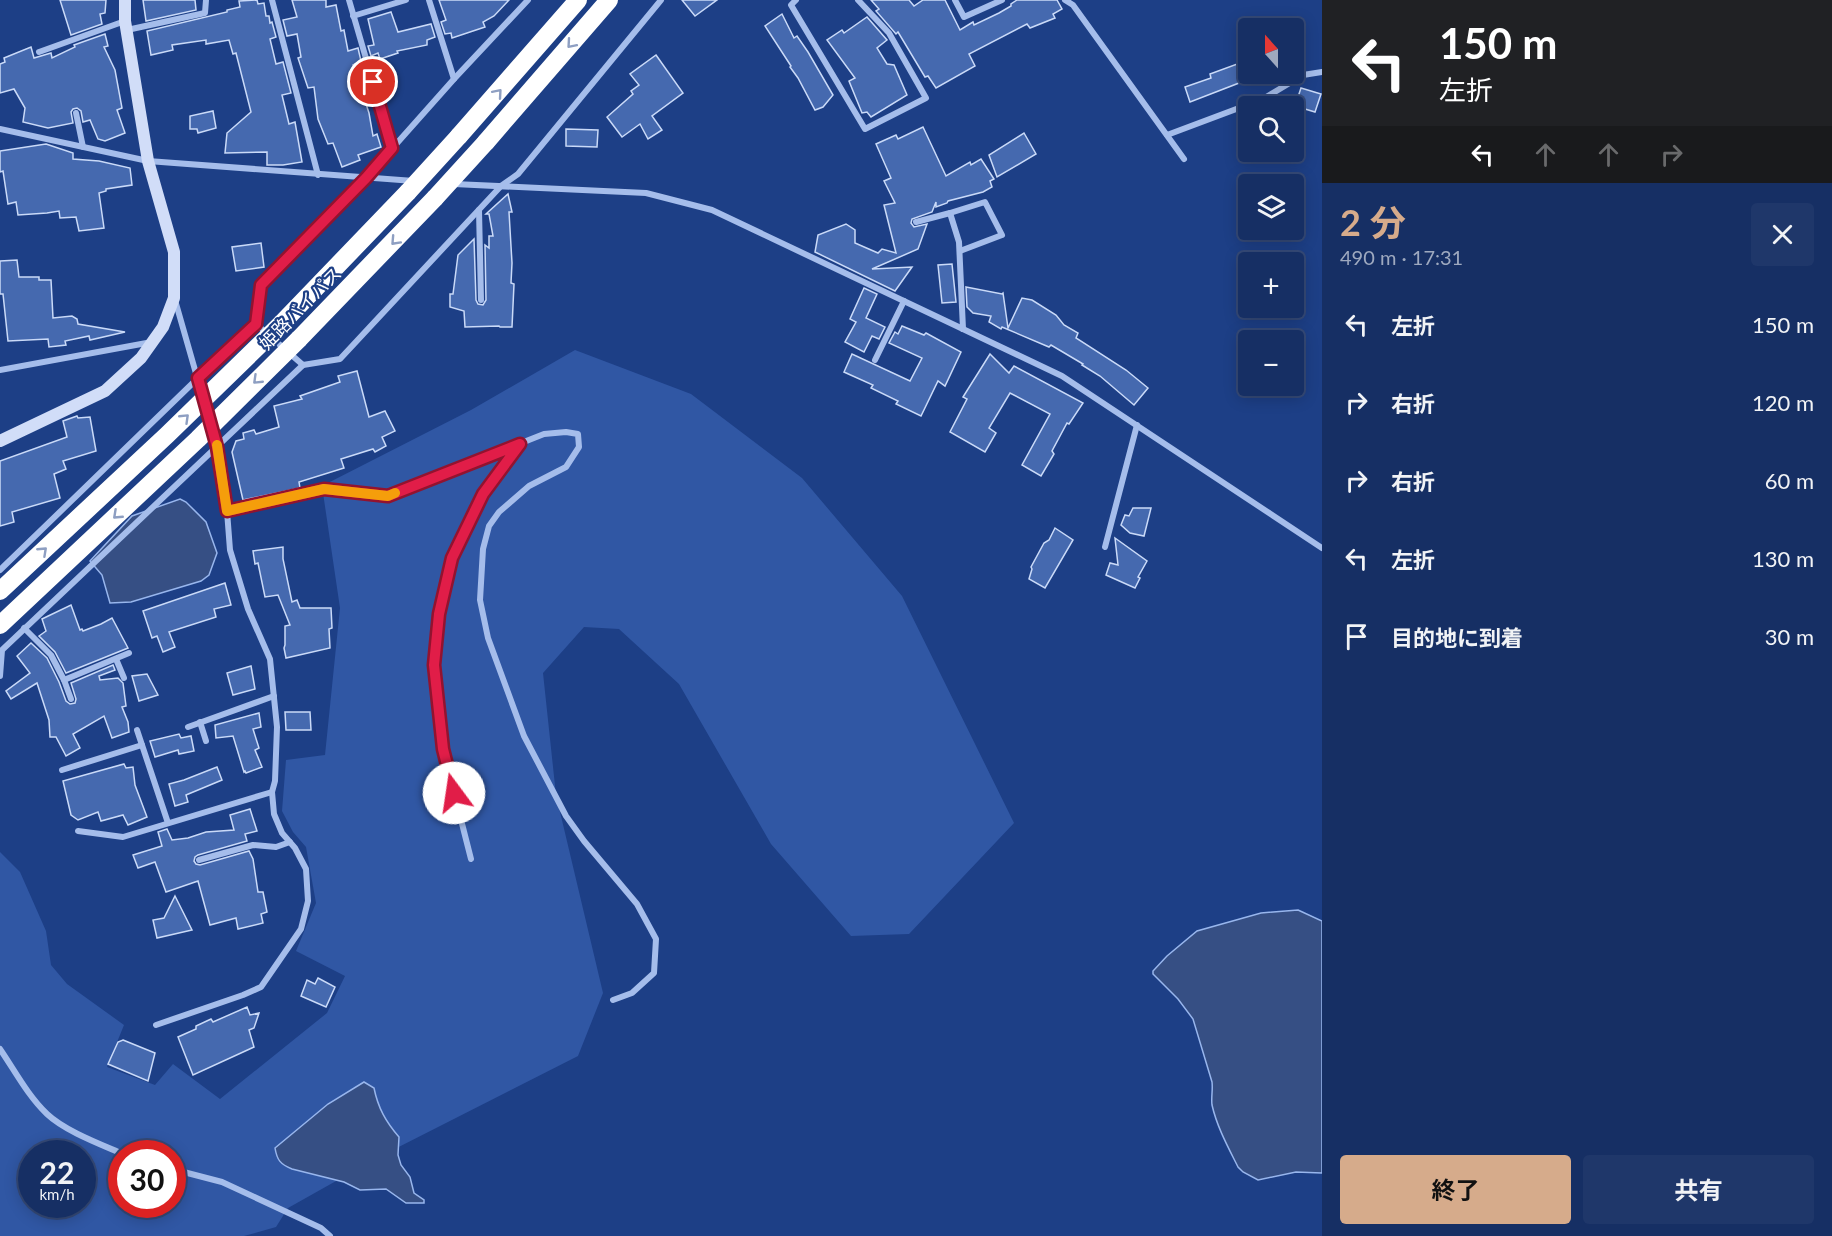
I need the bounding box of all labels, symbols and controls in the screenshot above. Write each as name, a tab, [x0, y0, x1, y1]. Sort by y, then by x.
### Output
north arrow	[1238, 18, 1304, 84]
map controls	[1238, 18, 1304, 396]
text: 150 m	[1439, 18, 1557, 68]
icon: left	[1340, 24, 1418, 102]
one-way arrow	[567, 37, 578, 48]
pin	[347, 56, 398, 107]
icon: arrive	[356, 65, 389, 98]
text: 左折	[1439, 73, 1493, 106]
one-way arrow	[491, 89, 502, 100]
button: search	[1238, 96, 1304, 162]
icon: left	[1466, 138, 1499, 171]
icon: ahead	[1529, 138, 1562, 171]
icon: ahead	[1592, 138, 1625, 171]
icon: right	[1655, 138, 1688, 171]
button: layers	[1238, 174, 1304, 240]
text: 2 分	[1340, 200, 1406, 244]
button: close	[1751, 203, 1814, 266]
one-way arrow	[391, 234, 402, 244]
text: 490 m · 17:31	[1340, 245, 1463, 269]
button: +	[1238, 252, 1304, 318]
street label: 姫路バイパス	[254, 262, 346, 354]
icon: left	[1340, 308, 1373, 341]
text: 150 m	[1752, 311, 1814, 338]
text: 左折	[1391, 312, 1435, 339]
button: −	[1238, 330, 1304, 396]
one-way arrow	[254, 373, 265, 384]
icon: right	[1340, 386, 1373, 419]
text: 120 m	[1752, 389, 1814, 416]
text: 右折	[1391, 390, 1435, 417]
one-way arrow	[177, 414, 188, 425]
icon: right	[1340, 464, 1373, 497]
text: 60 m	[1765, 467, 1814, 494]
text: 右折	[1391, 468, 1435, 495]
one-way arrow	[113, 508, 123, 519]
icon: left	[1340, 542, 1373, 575]
text: 130 m	[1752, 545, 1814, 572]
text: 左折	[1391, 546, 1435, 573]
one-way arrow	[36, 547, 46, 558]
icon: arrive	[1340, 620, 1373, 653]
text: 30 m	[1765, 623, 1814, 650]
text: 目的地に到着	[1391, 624, 1523, 651]
position arrow	[422, 761, 486, 825]
speed limit sign: 30	[108, 1140, 186, 1218]
text: 22	[40, 1154, 74, 1190]
button: 終了	[1340, 1155, 1571, 1224]
button: 共有	[1583, 1155, 1814, 1224]
text: km/h	[39, 1185, 75, 1203]

